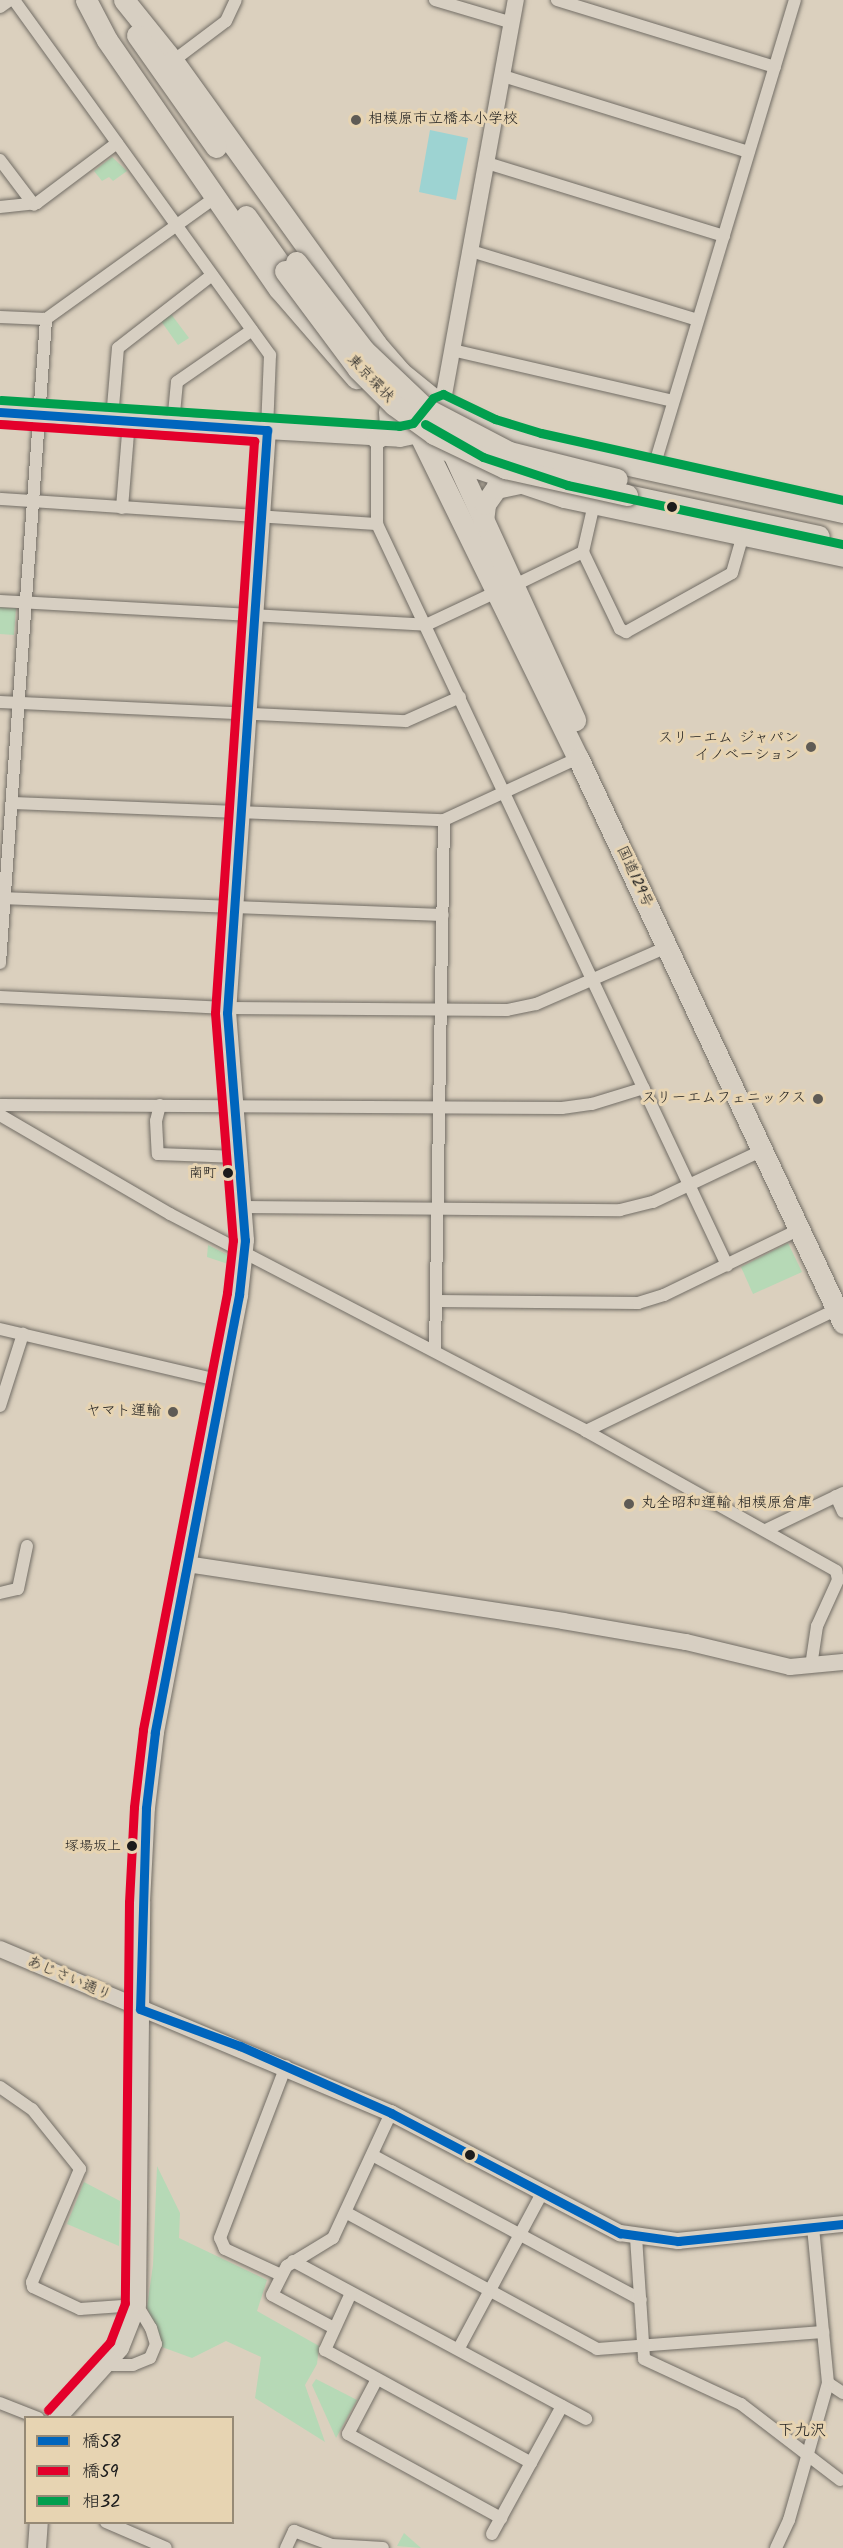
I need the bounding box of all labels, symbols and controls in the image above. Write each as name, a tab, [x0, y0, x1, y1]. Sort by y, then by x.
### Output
place label: 相模原市立橋本小学校	[368, 111, 518, 129]
marker: 相模原市立橋本小学校	[349, 113, 363, 127]
street label: 東京環状	[343, 351, 397, 407]
unlabelled marker	[666, 501, 678, 513]
place label: スリーエム ジャパン イノベーション	[658, 729, 799, 764]
marker: スリーエム ジャパン イノベーション	[804, 740, 818, 754]
street label: 国道129号	[612, 843, 656, 911]
place label: スリーエムフェニックス	[641, 1090, 806, 1108]
marker: スリーエムフェニックス	[811, 1092, 825, 1106]
place label: 南町	[189, 1165, 217, 1181]
marker: 南町	[222, 1167, 234, 1179]
place label: ヤマト運輸	[86, 1403, 161, 1421]
marker: ヤマト運輸	[166, 1405, 180, 1419]
place label: 丸全昭和運輸 相模原倉庫	[641, 1495, 812, 1513]
marker: 丸全昭和運輸 相模原倉庫	[622, 1497, 636, 1511]
place label: 塚場坂上	[65, 1838, 121, 1854]
marker: 塚場坂上	[126, 1840, 138, 1852]
street label: あじさい通り	[24, 1953, 114, 2005]
unlabelled marker	[464, 2149, 476, 2161]
legend	[24, 2416, 234, 2524]
district label: 下九沢	[778, 2421, 826, 2441]
text: 橋58	[82, 2428, 121, 2457]
text: 橋59	[82, 2458, 118, 2487]
text: 相32	[82, 2488, 121, 2517]

